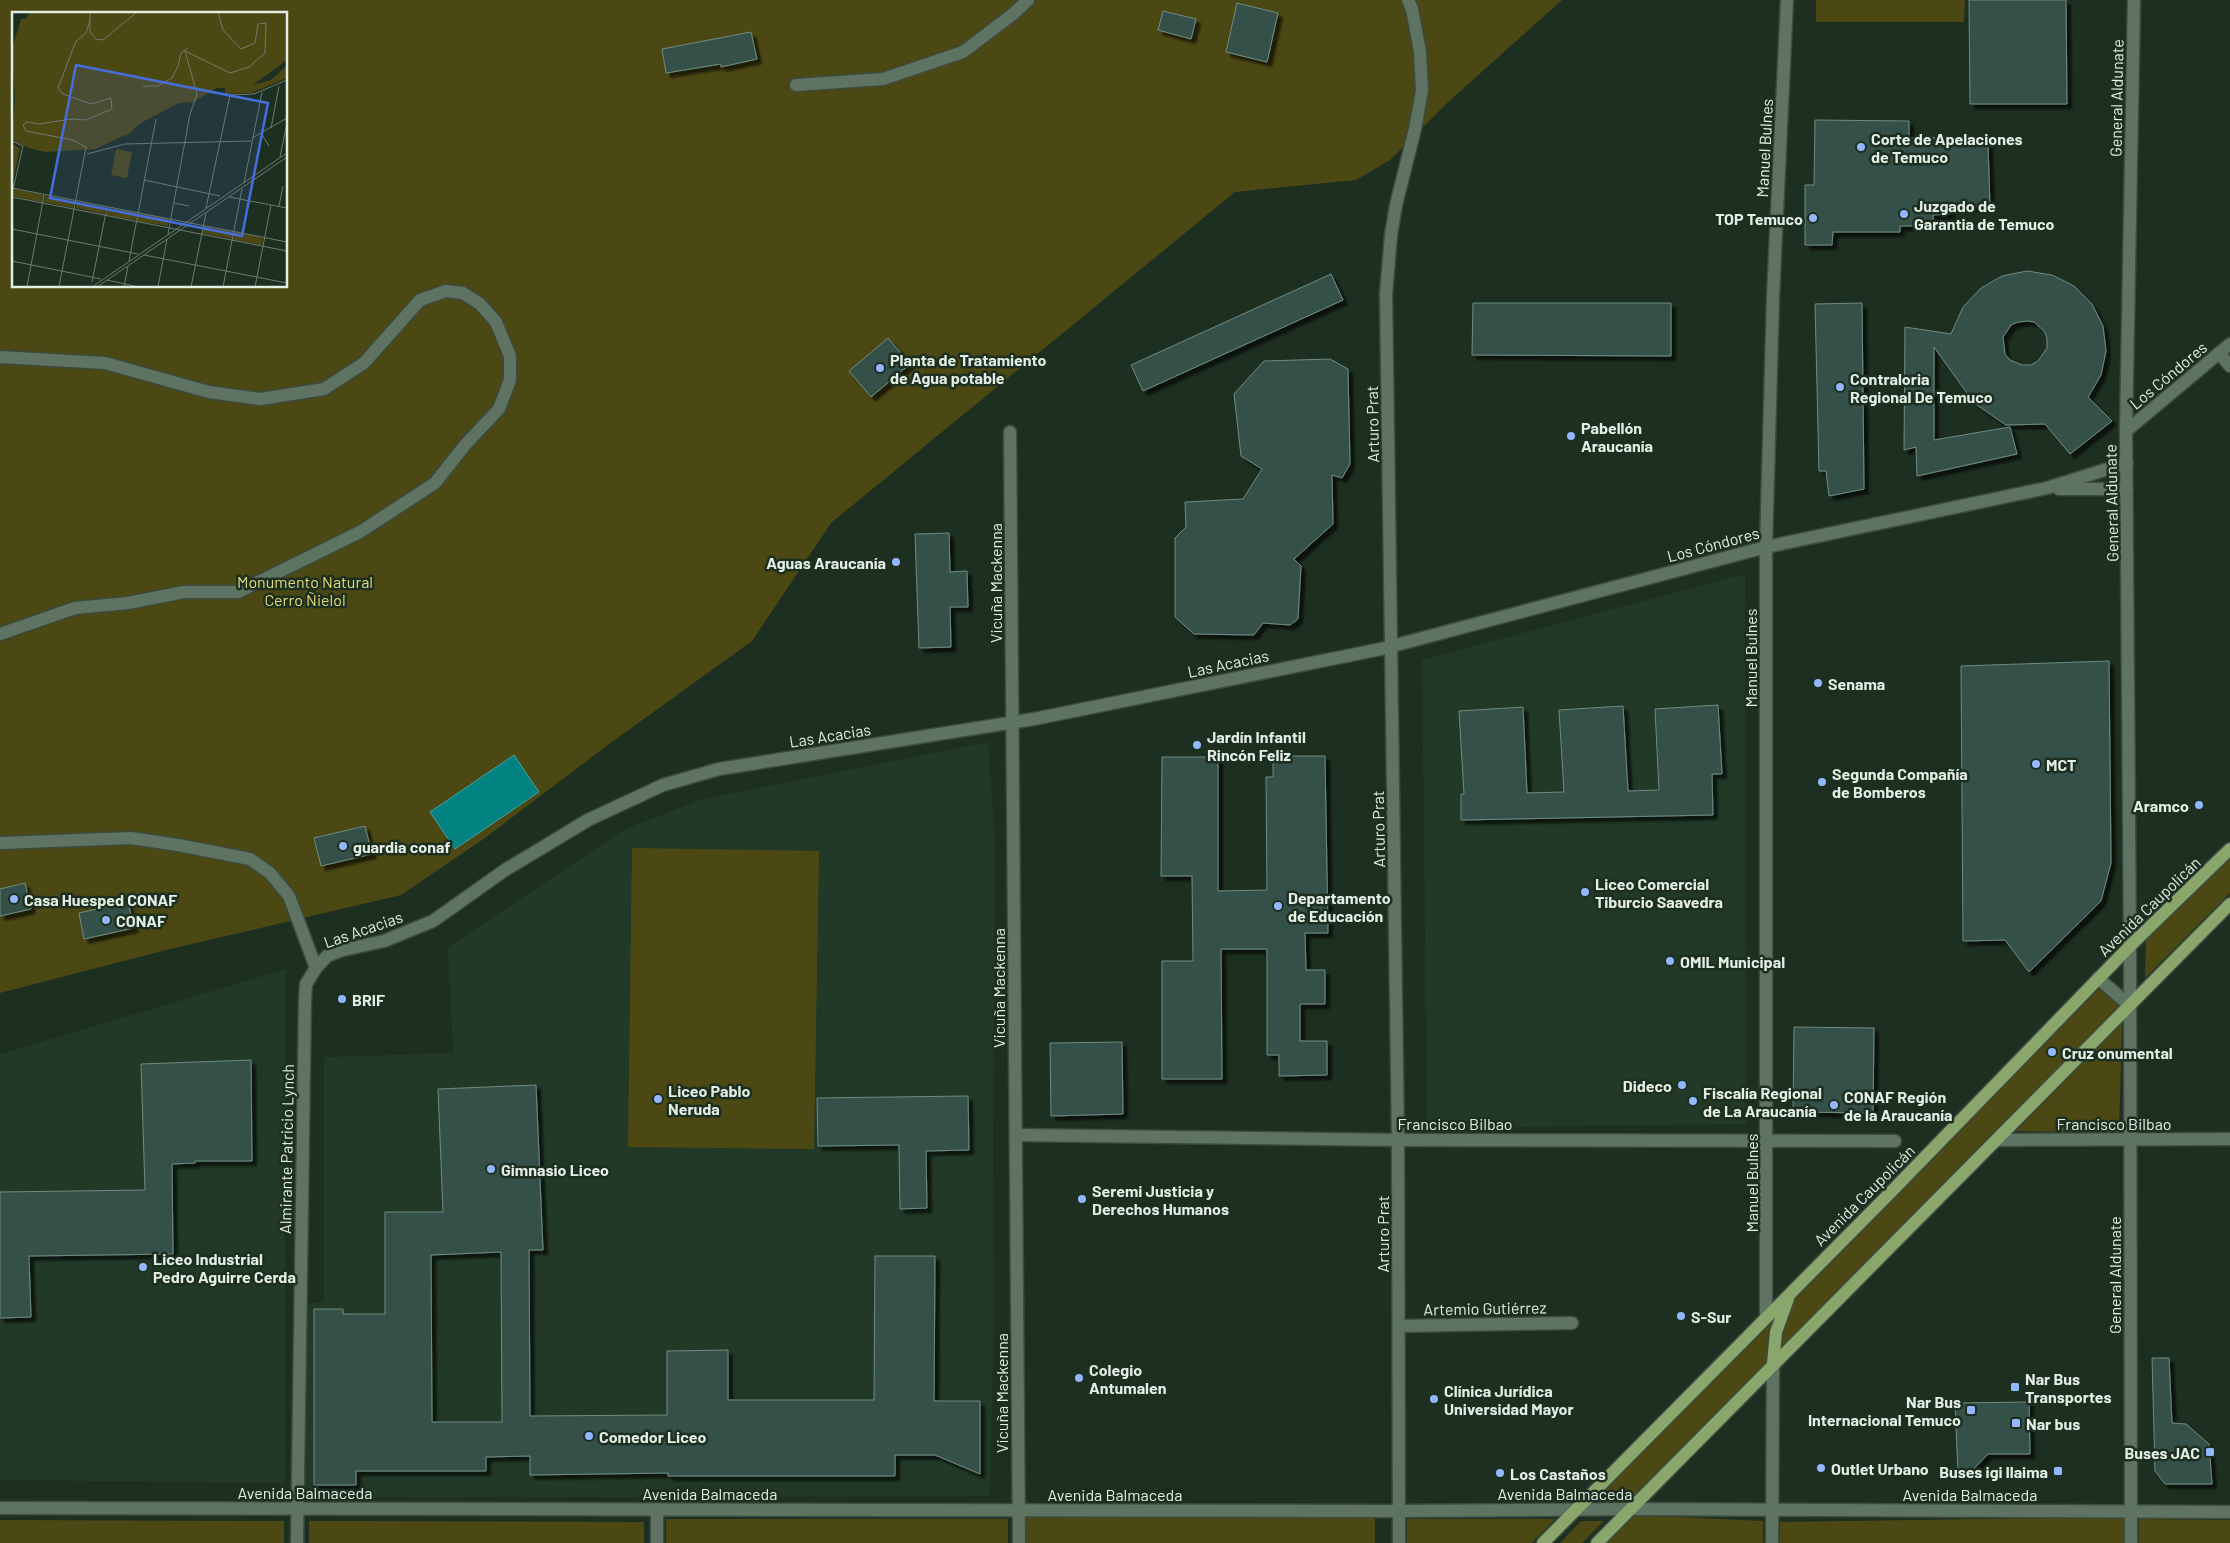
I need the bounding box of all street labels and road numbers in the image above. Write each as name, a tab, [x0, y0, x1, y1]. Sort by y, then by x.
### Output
street label: General Aldunate	[2105, 39, 2127, 157]
street label: Manuel Bulnes	[1752, 98, 1776, 198]
street label: Los Cóndores	[2126, 337, 2210, 413]
street label: Arturo Prat	[1362, 385, 1382, 463]
street label: General Aldunate	[2100, 444, 2122, 562]
street label: Vicuña Mackenna	[986, 523, 1005, 643]
street label: Los Cóndores	[1665, 523, 1761, 565]
street label: Manuel Bulnes	[1741, 609, 1760, 707]
street label: Las Acacias	[1186, 645, 1270, 681]
street label: Las Acacias	[788, 719, 872, 751]
street label: Arturo Prat	[1368, 790, 1388, 868]
street label: Avenida Caupolicán	[2094, 852, 2204, 960]
street label: Las Acacias	[321, 907, 405, 951]
street label: Vicuña Mackenna	[989, 928, 1008, 1048]
street label: Almirante Patricio Lynch	[275, 1064, 297, 1234]
street label: Francisco Bilbao	[1397, 1114, 1513, 1133]
street label: Francisco Bilbao	[2056, 1114, 2172, 1133]
street label: Manuel Bulnes	[1742, 1134, 1761, 1232]
street label: Avenida Caupolicán	[1810, 1141, 1918, 1249]
street label: Arturo Prat	[1373, 1195, 1392, 1273]
street label: General Aldunate	[2105, 1216, 2124, 1334]
street label: Artemio Gutiérrez	[1423, 1297, 1547, 1319]
street label: Vicuña Mackenna	[992, 1333, 1011, 1453]
street label: Avenida Balmaceda	[238, 1483, 372, 1502]
street label: Avenida Balmaceda	[643, 1484, 777, 1503]
street label: Avenida Balmaceda	[1498, 1484, 1632, 1503]
street label: Avenida Balmaceda	[1048, 1485, 1182, 1504]
street label: Avenida Balmaceda	[1903, 1485, 2037, 1504]

